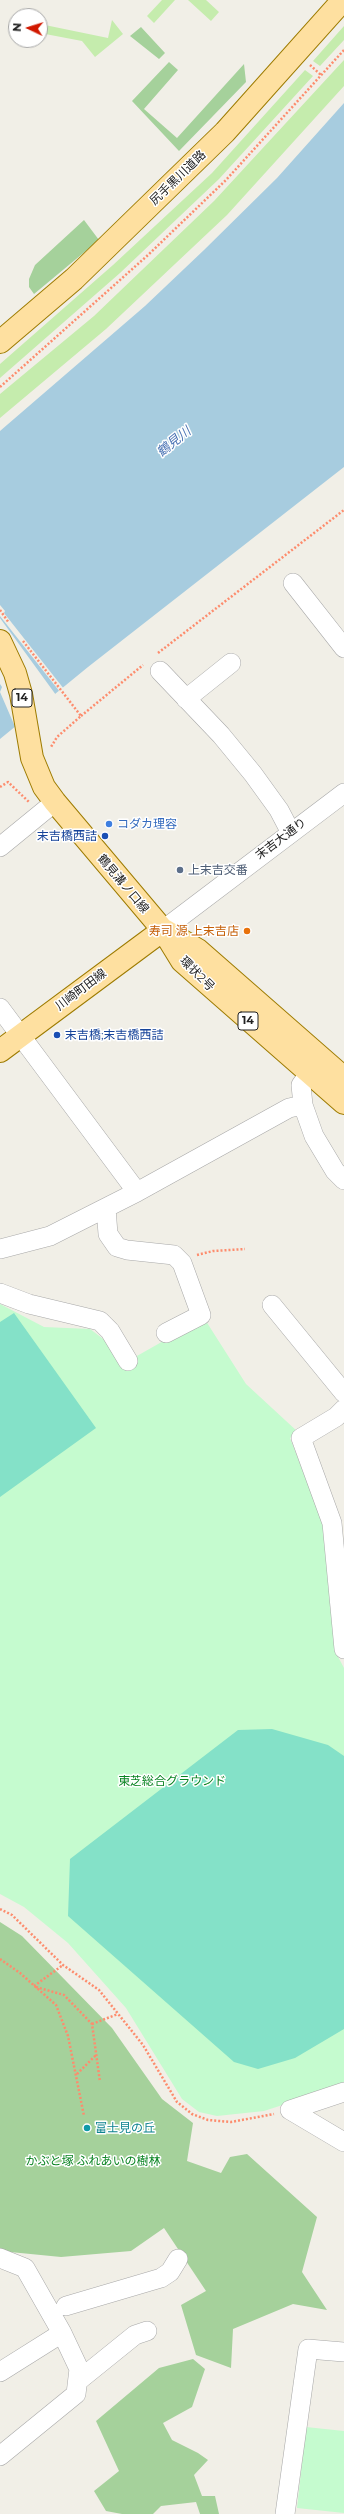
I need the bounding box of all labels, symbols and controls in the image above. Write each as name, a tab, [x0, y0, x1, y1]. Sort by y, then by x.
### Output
north arrow	[8, 8, 48, 48]
text: N	[10, 22, 24, 32]
street label: 尻手黒川道路	[147, 148, 209, 208]
water label: 鶴見川	[154, 424, 194, 460]
road number: 14	[12, 689, 32, 707]
street label: 末吉大通り	[253, 815, 309, 863]
place label: コダカ理容	[117, 817, 177, 831]
marker: コダカ理容	[104, 819, 114, 829]
place label: 末吉橋西詰	[37, 829, 97, 843]
marker: 末吉橋西詰	[100, 831, 110, 841]
street label: 鶴見溝ノ口線	[94, 852, 152, 916]
place label: 上末吉交番	[188, 863, 248, 877]
marker: 上末吉交番	[175, 865, 185, 875]
place label: 寿司 源 上末吉店	[149, 924, 239, 938]
marker: 寿司 源 上末吉店	[242, 926, 252, 936]
street label: 環状2号	[177, 954, 217, 994]
street label: 川崎町田線	[53, 966, 109, 1014]
road number: 14	[238, 1012, 258, 1030]
place label: 末吉橋;末吉橋西詰	[65, 1028, 164, 1042]
marker: 末吉橋;末吉橋西詰	[52, 1030, 62, 1040]
park label: 東芝総合グラウンド	[118, 1774, 226, 1788]
place label: 富士見の丘	[95, 2121, 155, 2135]
marker: 富士見の丘	[82, 2123, 92, 2133]
park label: かぶと塚 ふれあいの樹林	[25, 2154, 161, 2168]

